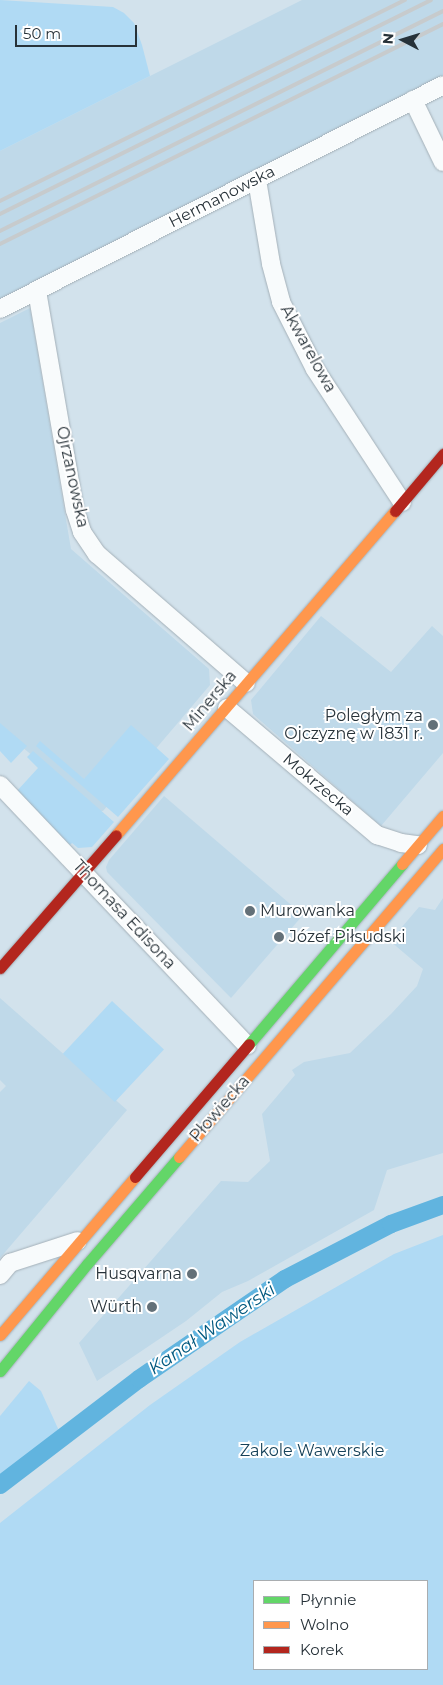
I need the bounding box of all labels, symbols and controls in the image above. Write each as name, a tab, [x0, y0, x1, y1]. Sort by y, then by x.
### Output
scale bar	[18, 15, 140, 47]
north arrow	[378, 15, 428, 65]
text: 50 m	[23, 24, 61, 43]
text: N	[379, 32, 398, 45]
street label: Hermanowska	[166, 162, 278, 232]
street label: Akwarelowa	[276, 302, 340, 396]
street label: Ojrzanowska	[52, 425, 92, 529]
street label: Minerska	[179, 667, 241, 735]
place label: Poległym za Ojczyznę w 1831 r.	[284, 706, 423, 744]
marker: Poległym za Ojczyznę w 1831 r.	[427, 719, 439, 731]
street label: Mokrzecka	[279, 750, 357, 820]
street label: Thomasa Edisona	[69, 857, 179, 973]
place label: Murowanka	[260, 901, 355, 921]
marker: Murowanka	[244, 905, 256, 917]
place label: Józef Piłsudski	[289, 927, 406, 947]
marker: Józef Piłsudski	[273, 931, 285, 943]
street label: Płowiecka	[186, 1072, 254, 1146]
place label: Husqvarna	[95, 1264, 182, 1284]
marker: Husqvarna	[186, 1268, 198, 1280]
water label: Kanał Wawerski	[145, 1279, 279, 1379]
place label: Würth	[90, 1297, 142, 1317]
marker: Würth	[146, 1301, 158, 1313]
park label: Zakole Wawerskie	[240, 1441, 384, 1461]
legend	[253, 1580, 428, 1670]
text: Płynnie	[300, 1590, 356, 1609]
text: Wolno	[300, 1615, 349, 1634]
text: Korek	[300, 1640, 344, 1659]

